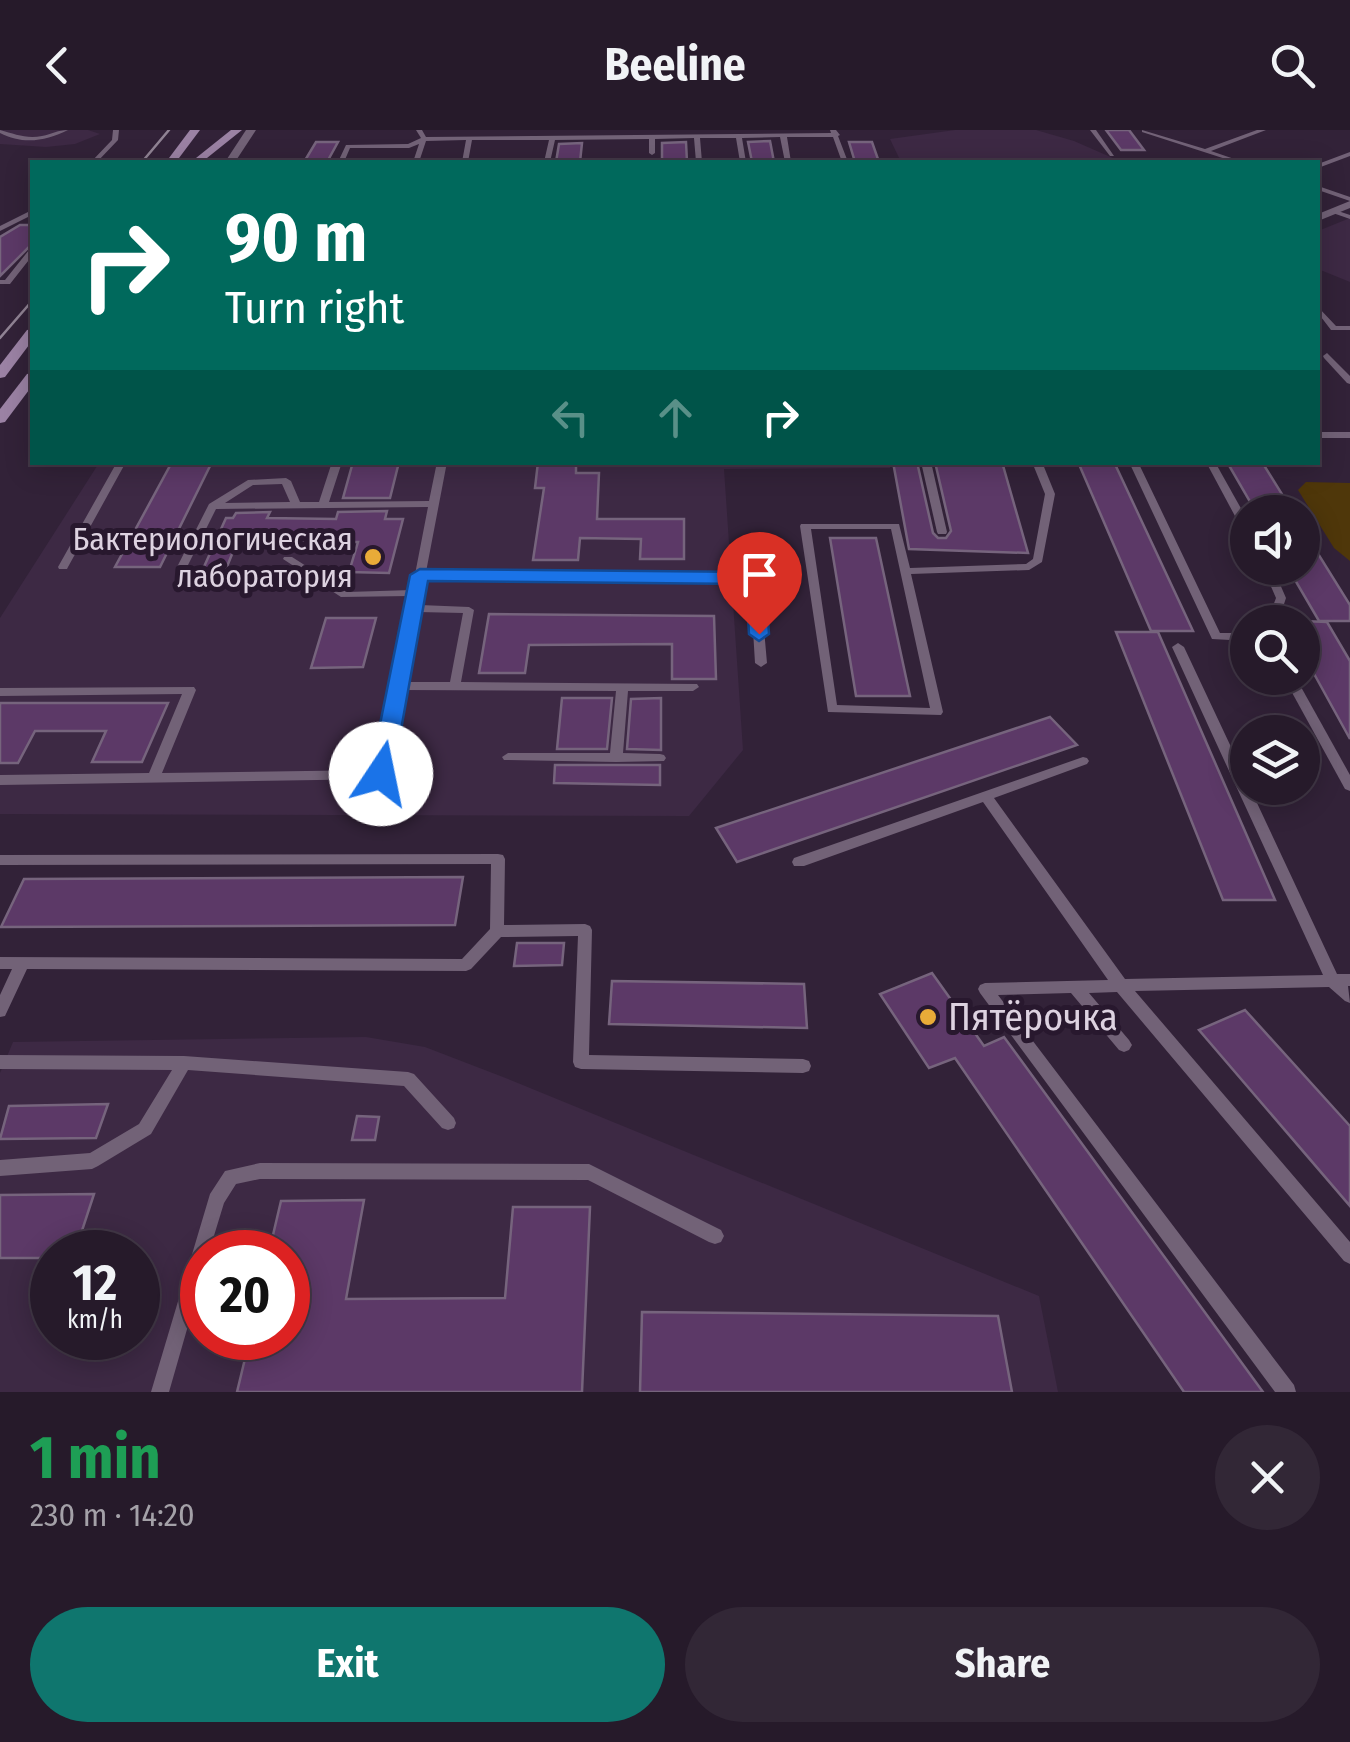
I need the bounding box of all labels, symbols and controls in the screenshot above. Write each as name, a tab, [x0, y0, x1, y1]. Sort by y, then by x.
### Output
icon: back	[30, 38, 85, 93]
text: Beeline	[604, 38, 746, 92]
icon: search	[1265, 38, 1320, 93]
text: 90 m	[225, 196, 367, 280]
icon: right	[60, 200, 190, 330]
text: Turn right	[225, 281, 404, 335]
icon: left	[543, 390, 598, 445]
icon: ahead	[648, 390, 703, 445]
icon: right	[753, 390, 808, 445]
map controls	[1230, 495, 1320, 805]
button: sound	[1230, 495, 1320, 585]
place label: Бактериологическая лаборатория	[73, 520, 353, 595]
pin	[717, 532, 802, 635]
marker: Бактериологическая лаборатория	[362, 546, 384, 568]
icon: arrive	[732, 547, 787, 602]
button: search	[1230, 605, 1320, 695]
button: layers	[1230, 715, 1320, 805]
position arrow	[329, 722, 433, 826]
place label: Пятёрочка	[948, 994, 1118, 1040]
marker: Пятёрочка	[917, 1006, 939, 1028]
speed limit sign: 20	[180, 1230, 310, 1360]
text: 12	[73, 1253, 117, 1313]
text: km/h	[67, 1305, 123, 1335]
text: 1 min	[30, 1422, 161, 1494]
button: close	[1215, 1425, 1320, 1530]
text: 230 m · 14:20	[30, 1496, 195, 1534]
button: Exit	[30, 1607, 665, 1722]
button: Share	[685, 1607, 1320, 1722]

